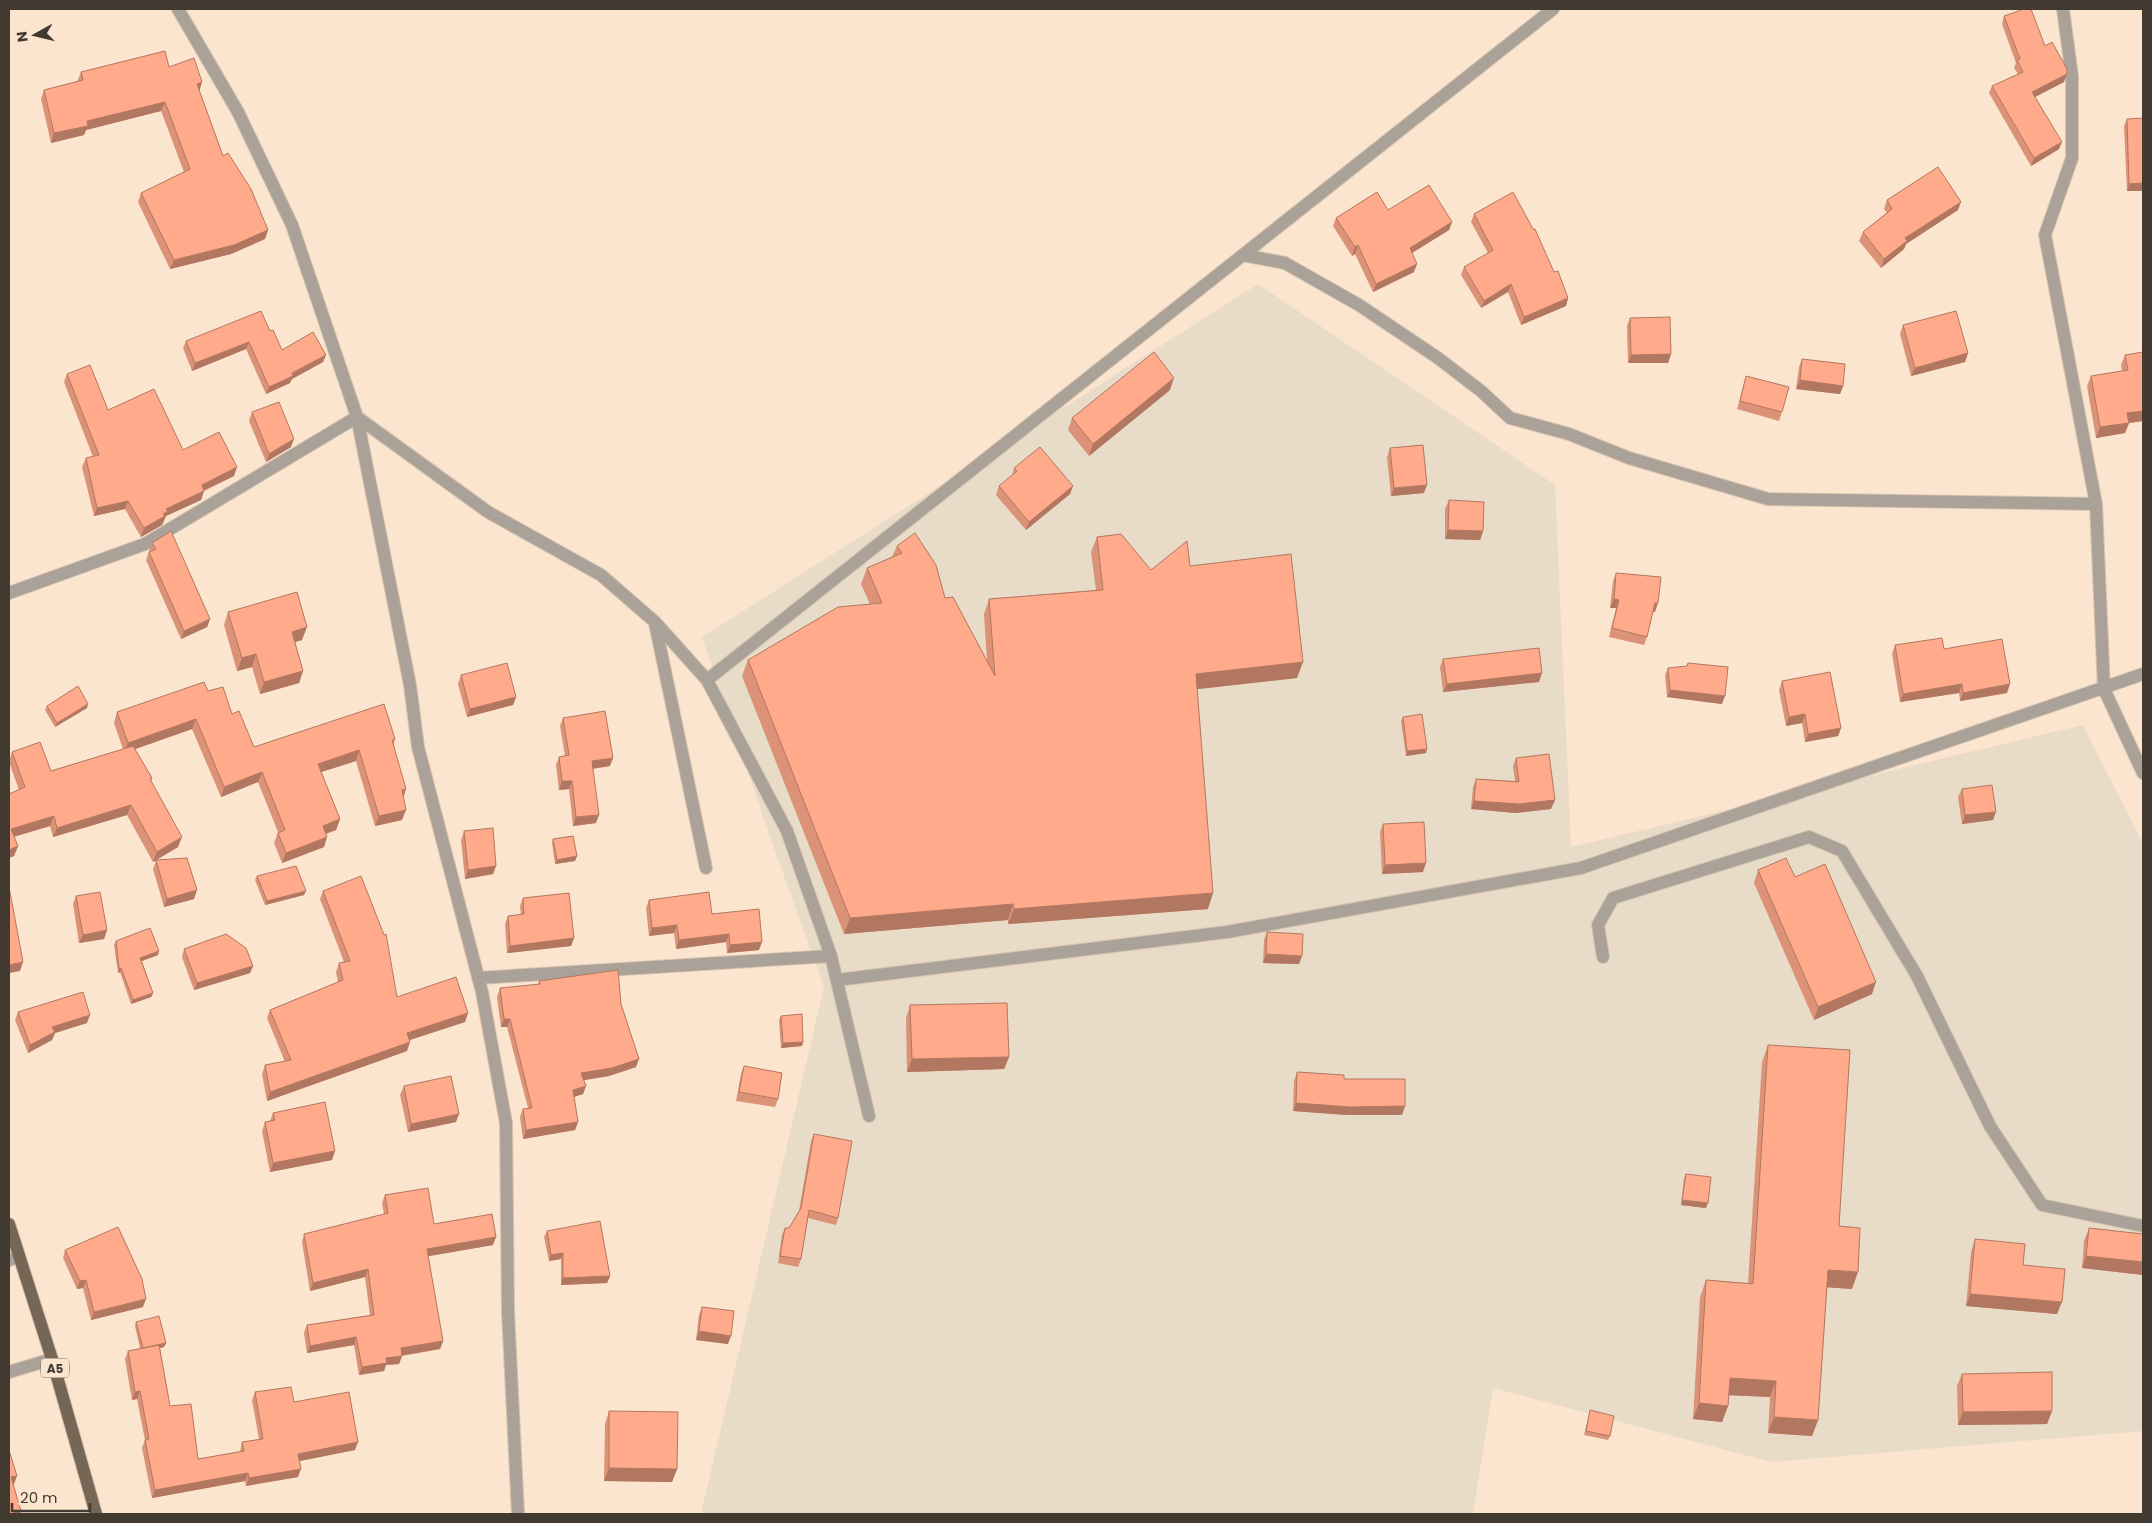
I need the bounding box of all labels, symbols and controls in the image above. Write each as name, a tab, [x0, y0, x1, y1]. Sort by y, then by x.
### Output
north arrow	[10, 10, 60, 60]
text: N	[11, 30, 33, 43]
road number: A5	[41, 1359, 69, 1378]
scale bar	[12, 1480, 90, 1512]
text: 20 m	[20, 1487, 58, 1508]

